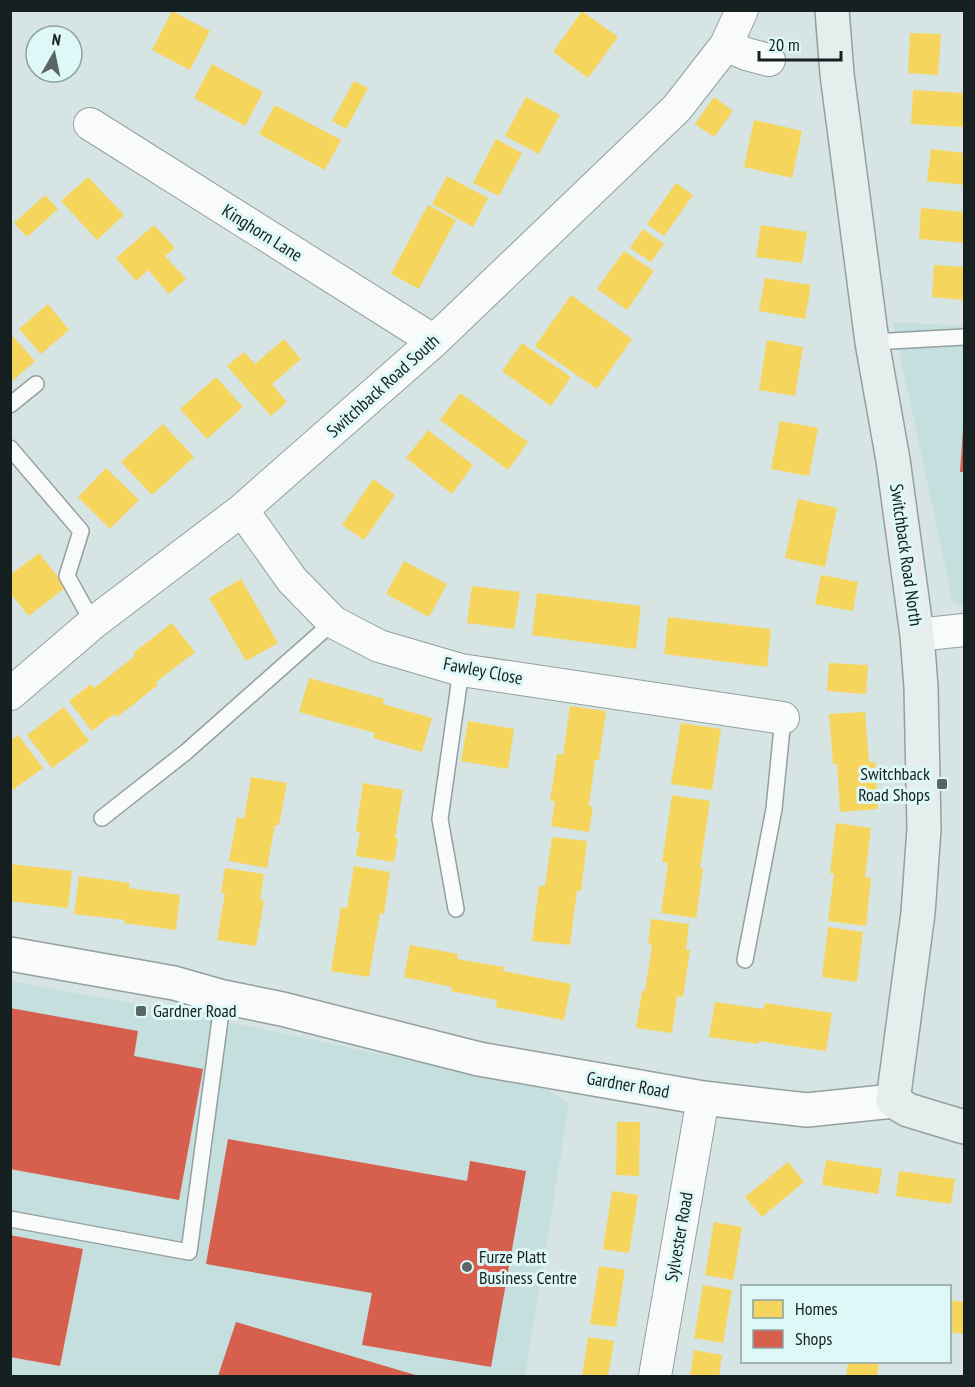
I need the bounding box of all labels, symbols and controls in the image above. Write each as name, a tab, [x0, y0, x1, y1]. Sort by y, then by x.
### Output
north arrow	[24, 24, 84, 84]
scale bar	[759, 24, 842, 62]
text: N	[51, 29, 62, 50]
text: 20 m	[768, 33, 800, 56]
street label: Kinghorn Lane	[218, 199, 307, 266]
street label: Switchback Road South	[322, 329, 444, 442]
street label: Switchback Road North	[885, 482, 928, 628]
street label: Fawley Close	[441, 652, 525, 689]
place label: Switchback Road Shops	[858, 762, 930, 806]
marker: Switchback Road Shops	[935, 777, 949, 791]
place label: Gardner Road	[153, 999, 237, 1022]
marker: Gardner Road	[134, 1004, 148, 1018]
street label: Gardner Road	[585, 1066, 671, 1103]
street label: Sylvester Road	[659, 1190, 698, 1284]
place label: Furze Platt Business Centre	[479, 1245, 577, 1289]
marker: Furze Platt Business Centre	[460, 1260, 474, 1274]
legend	[741, 1285, 951, 1363]
text: Homes	[795, 1297, 838, 1320]
text: Shops	[795, 1327, 832, 1350]

